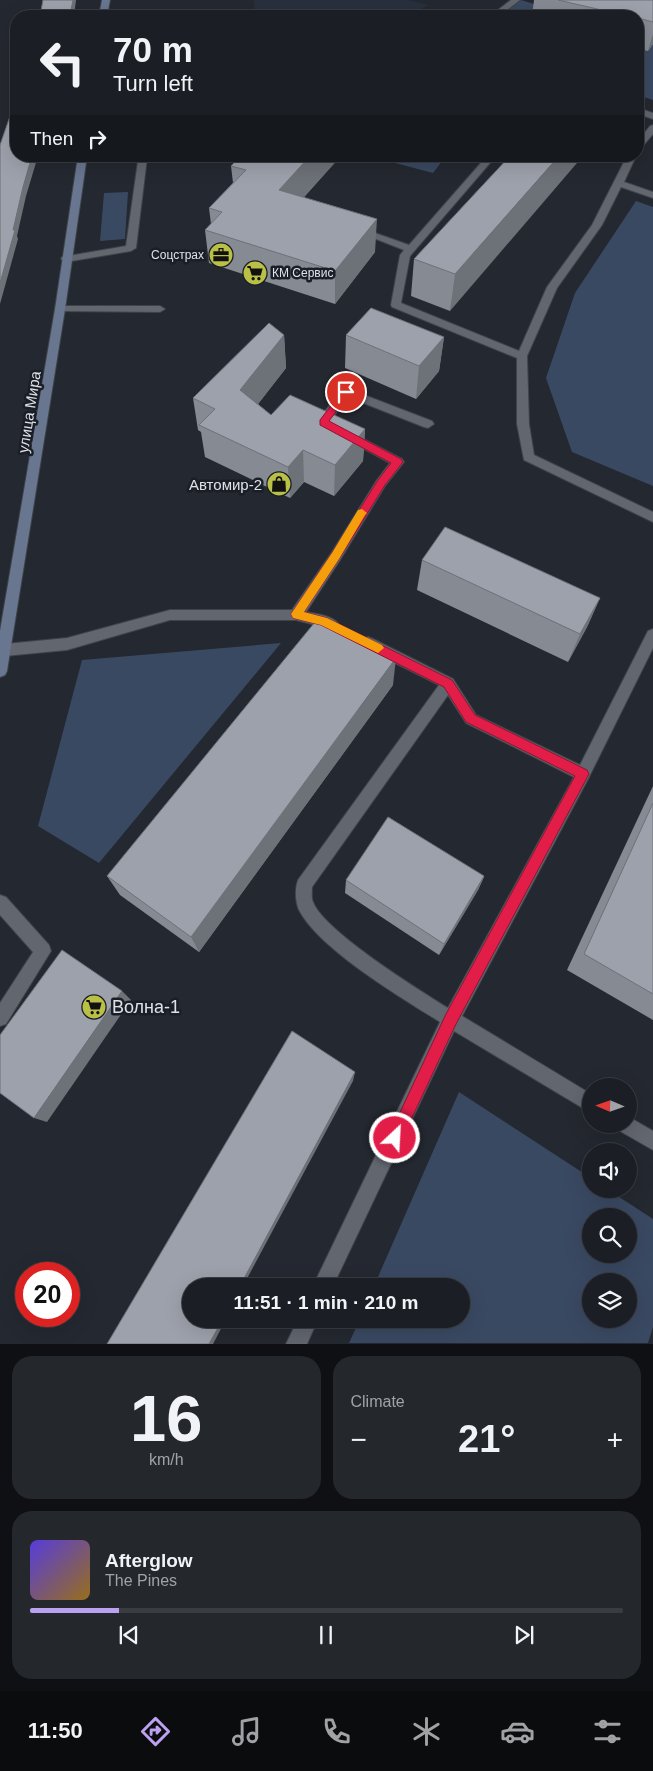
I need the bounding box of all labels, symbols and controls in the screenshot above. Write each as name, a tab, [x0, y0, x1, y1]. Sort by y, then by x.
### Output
icon: left	[30, 30, 95, 95]
text: 70 m	[113, 30, 193, 69]
text: Turn left	[113, 71, 193, 96]
icon: right	[83, 125, 111, 153]
text: Then	[30, 128, 73, 149]
office icon: Соцстрах	[208, 242, 234, 268]
place label: Соцстрах	[151, 248, 204, 262]
supermarket icon: КМ Сервис	[242, 260, 268, 286]
place label: КМ Сервис	[272, 266, 333, 280]
street label: улица Мира	[14, 369, 44, 454]
pin	[325, 371, 367, 413]
icon: arrive	[332, 378, 360, 406]
shop icon: Автомир-2	[266, 471, 292, 497]
place label: Автомир-2	[189, 476, 262, 493]
supermarket icon: Волна-1	[81, 994, 107, 1020]
place label: Волна-1	[112, 997, 180, 1017]
north arrow	[582, 1078, 638, 1132]
map controls	[582, 1078, 637, 1328]
position arrow	[368, 1111, 420, 1163]
button: sound	[582, 1143, 637, 1198]
button: search	[582, 1208, 637, 1263]
speed limit sign: 20	[15, 1262, 80, 1327]
button: layers	[582, 1273, 637, 1328]
text: 11:51 · 1 min · 210 m	[234, 1292, 418, 1313]
text: 16	[130, 1382, 202, 1455]
text: Climate	[351, 1393, 405, 1410]
text: 21°	[458, 1418, 515, 1460]
text: −	[351, 1424, 367, 1455]
text: +	[607, 1424, 623, 1455]
text: km/h	[149, 1451, 184, 1468]
text: Afterglow	[105, 1550, 193, 1571]
text: The Pines	[105, 1572, 177, 1589]
icon: previous	[115, 1621, 143, 1649]
icon: pause	[312, 1621, 340, 1649]
icon: next	[510, 1621, 538, 1649]
icon: directions	[138, 1714, 173, 1749]
icon: music	[229, 1714, 264, 1749]
icon: phone	[319, 1714, 354, 1749]
icon: climate	[409, 1714, 444, 1749]
icon: car	[500, 1714, 535, 1749]
icon: filters	[590, 1714, 625, 1749]
text: 11:50	[28, 1718, 83, 1743]

